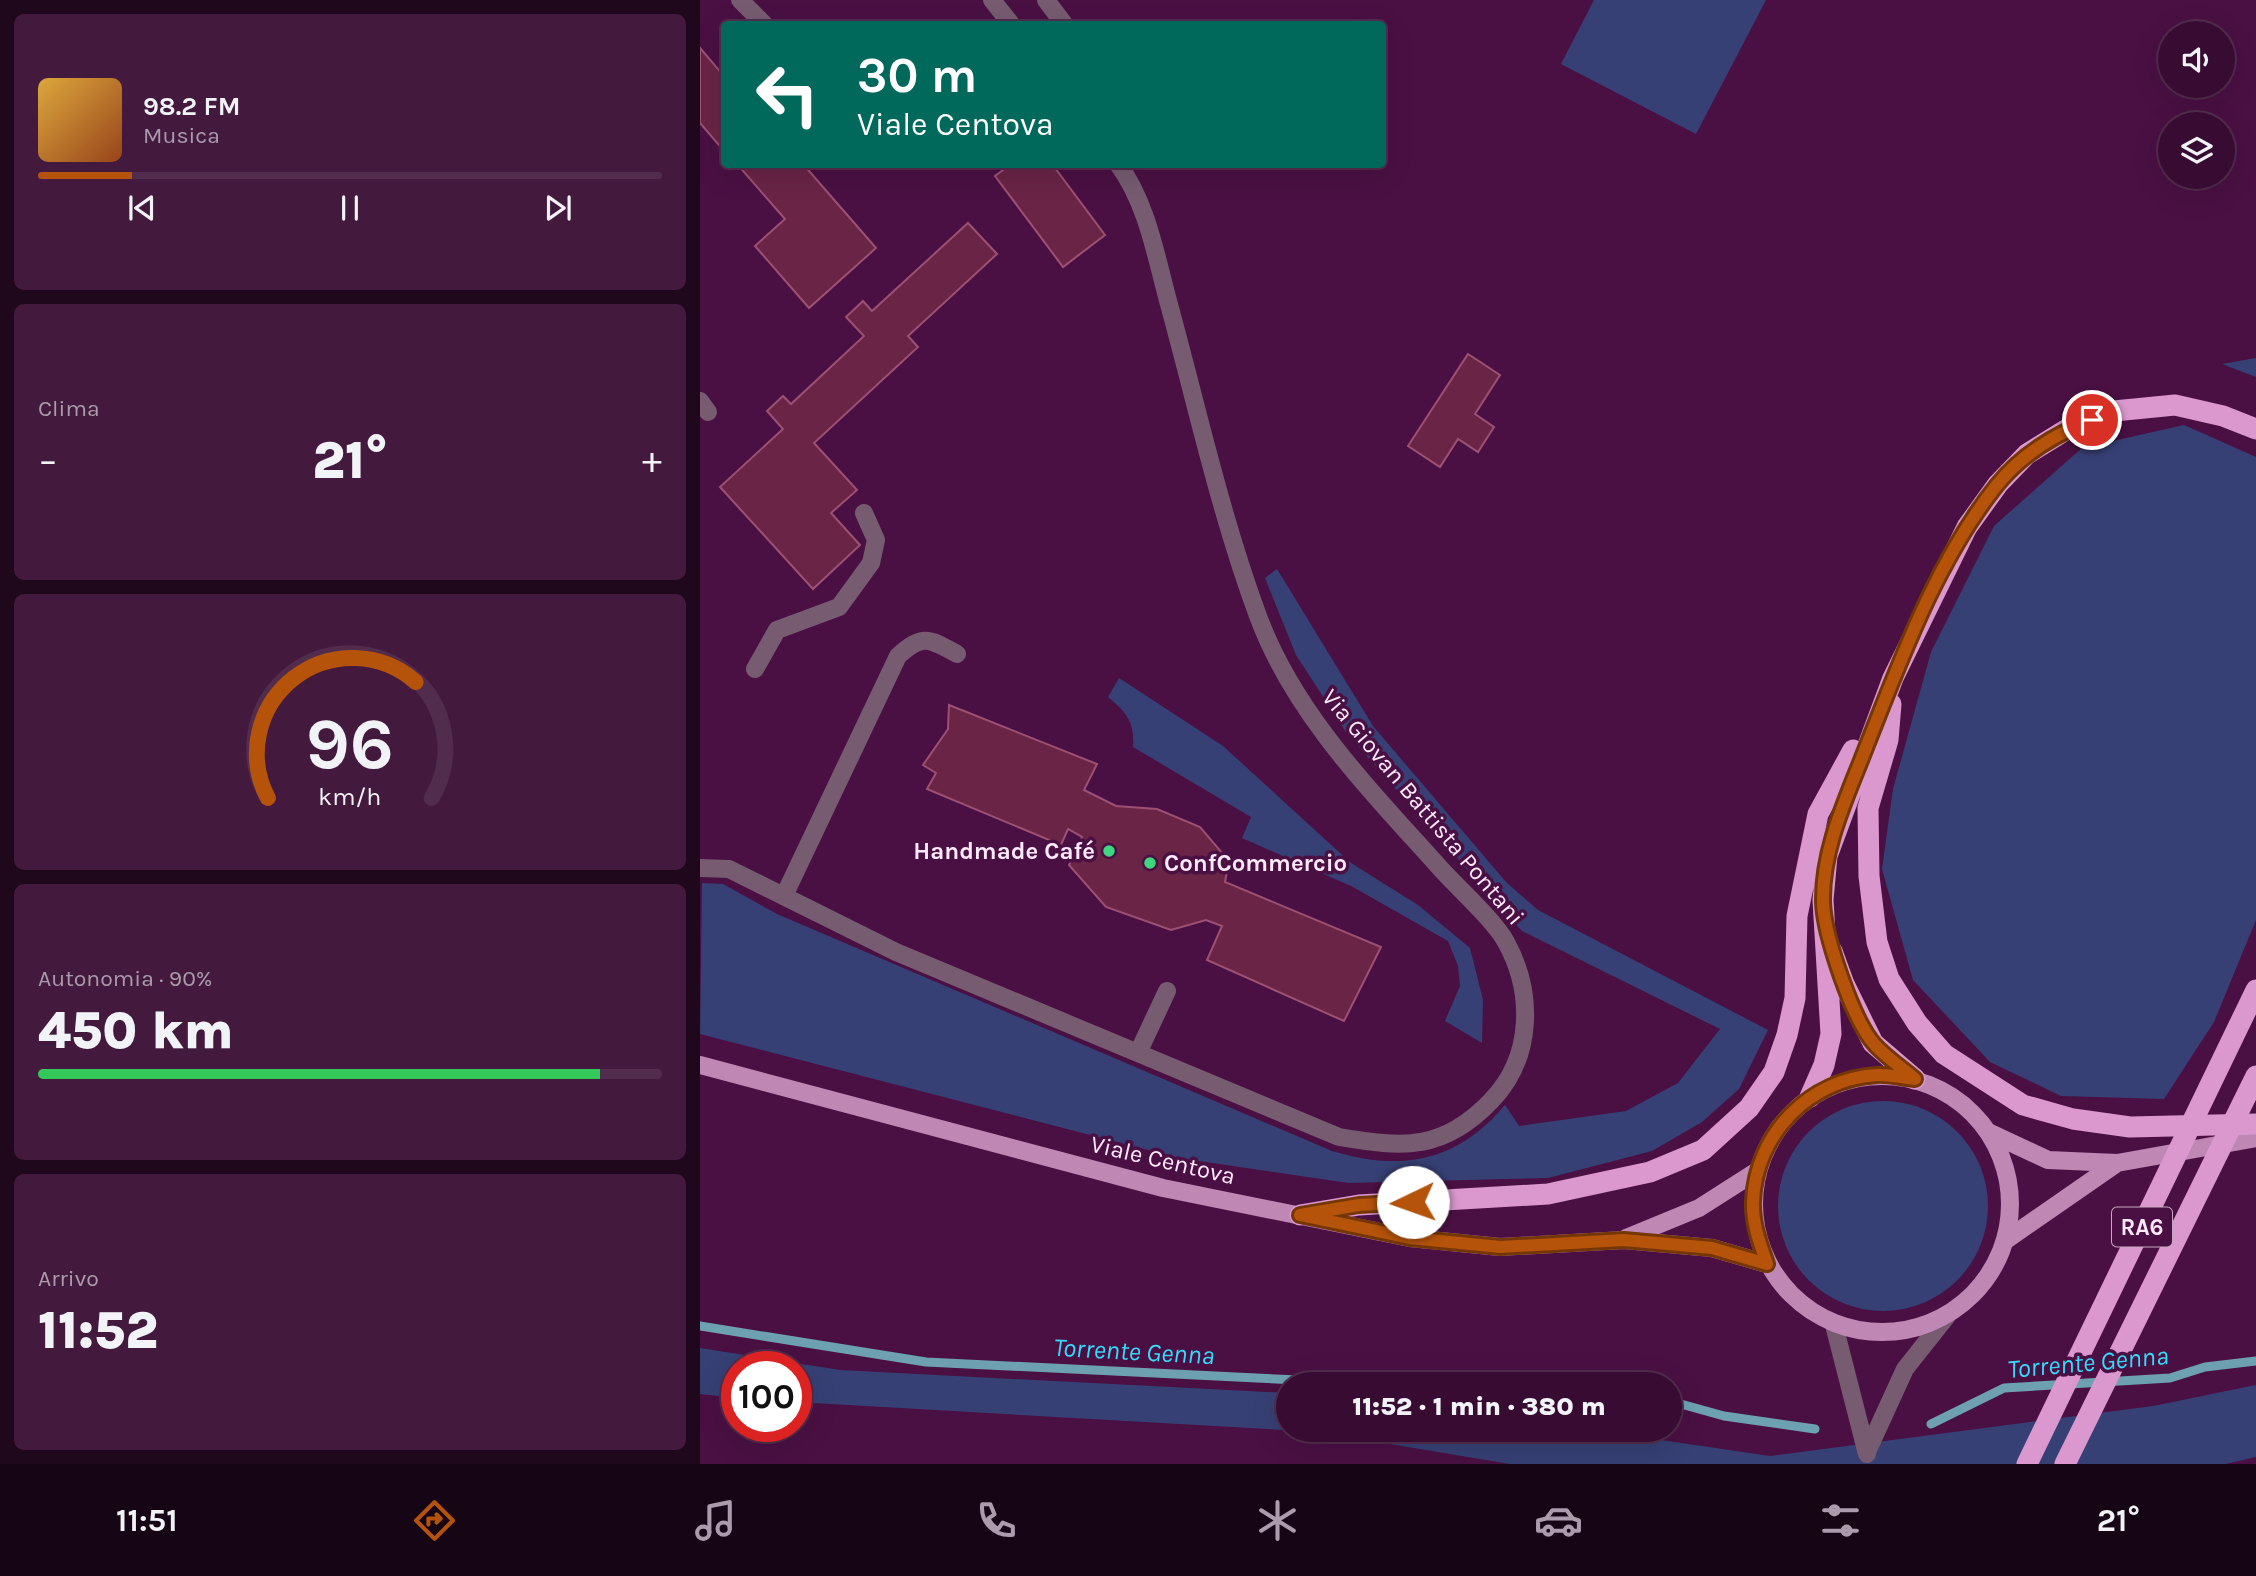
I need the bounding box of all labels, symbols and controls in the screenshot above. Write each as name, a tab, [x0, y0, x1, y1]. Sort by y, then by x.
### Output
map controls	[2158, 21, 2235, 189]
button: sound	[2158, 21, 2235, 98]
text: 30 m	[857, 47, 977, 104]
icon: left	[742, 49, 833, 140]
text: 98.2 FM	[143, 91, 241, 122]
text: Viale Centova	[857, 106, 1054, 143]
button: layers	[2158, 112, 2235, 189]
text: Musica	[143, 122, 220, 149]
icon: previous	[123, 189, 161, 227]
icon: pause	[331, 189, 369, 227]
icon: next	[539, 189, 577, 227]
pin	[2062, 390, 2122, 450]
text: Clima	[38, 395, 100, 422]
icon: arrive	[2073, 401, 2111, 439]
text: 21°	[312, 430, 388, 491]
text: −	[38, 438, 58, 483]
text: +	[642, 438, 662, 483]
street label: Via Giovan Battista Pontani	[1316, 683, 1530, 931]
text: 96	[306, 701, 394, 786]
text: km/h	[318, 782, 382, 811]
place label: Handmade Café	[913, 837, 1095, 865]
marker: Handmade Café	[1101, 843, 1117, 859]
place label: ConfCommercio	[1164, 849, 1347, 877]
marker: ConfCommercio	[1142, 855, 1158, 871]
text: Autonomia · 90%	[38, 965, 213, 992]
text: 450 km	[38, 1000, 234, 1061]
street label: Viale Centova	[1088, 1130, 1238, 1190]
position arrow	[1376, 1165, 1450, 1239]
road number: RA6	[2112, 1208, 2172, 1246]
text: Arrivo	[38, 1265, 99, 1292]
text: 11:52	[38, 1300, 158, 1361]
water label: Torrente Genna	[1053, 1332, 1215, 1371]
water label: Torrente Genna	[2006, 1340, 2170, 1385]
speed limit sign: 100	[721, 1351, 812, 1442]
text: 11:52 · 1 min · 380 m	[1352, 1391, 1606, 1422]
icon: directions	[410, 1496, 459, 1545]
icon: music	[691, 1496, 740, 1545]
icon: phone	[972, 1496, 1021, 1545]
icon: climate	[1253, 1496, 1302, 1545]
icon: car	[1534, 1496, 1583, 1545]
icon: filters	[1816, 1496, 1865, 1545]
text: 11:51	[116, 1502, 178, 1539]
text: 21°	[2097, 1502, 2140, 1539]

